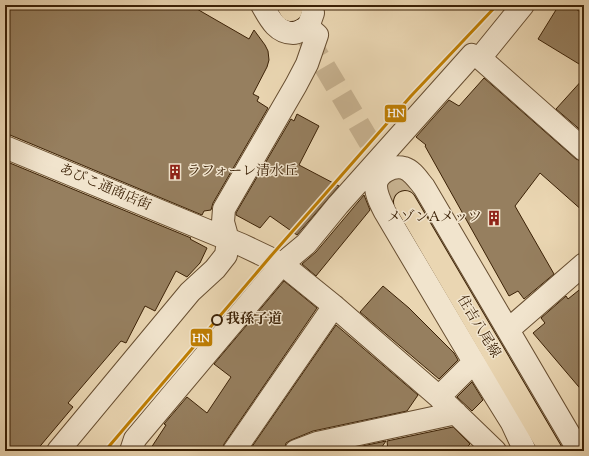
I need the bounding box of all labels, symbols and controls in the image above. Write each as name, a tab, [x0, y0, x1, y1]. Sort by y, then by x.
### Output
line badge: HN	[384, 104, 407, 123]
text: HN	[386, 106, 405, 122]
street label: あびこ通商店街	[56, 160, 154, 216]
place label: ラフォーレ清水丘	[187, 162, 298, 182]
building icon: ラフォーレ清水丘	[166, 163, 184, 181]
place label: メゾンAメッツ	[387, 208, 482, 228]
building icon: メゾンAメッツ	[485, 209, 503, 227]
street label: 住吉八尾線	[451, 292, 505, 362]
place label: 我孫子道	[226, 310, 282, 330]
marker: 我孫子道	[211, 314, 223, 326]
line badge: HN	[190, 328, 213, 347]
text: HN	[191, 331, 210, 347]

